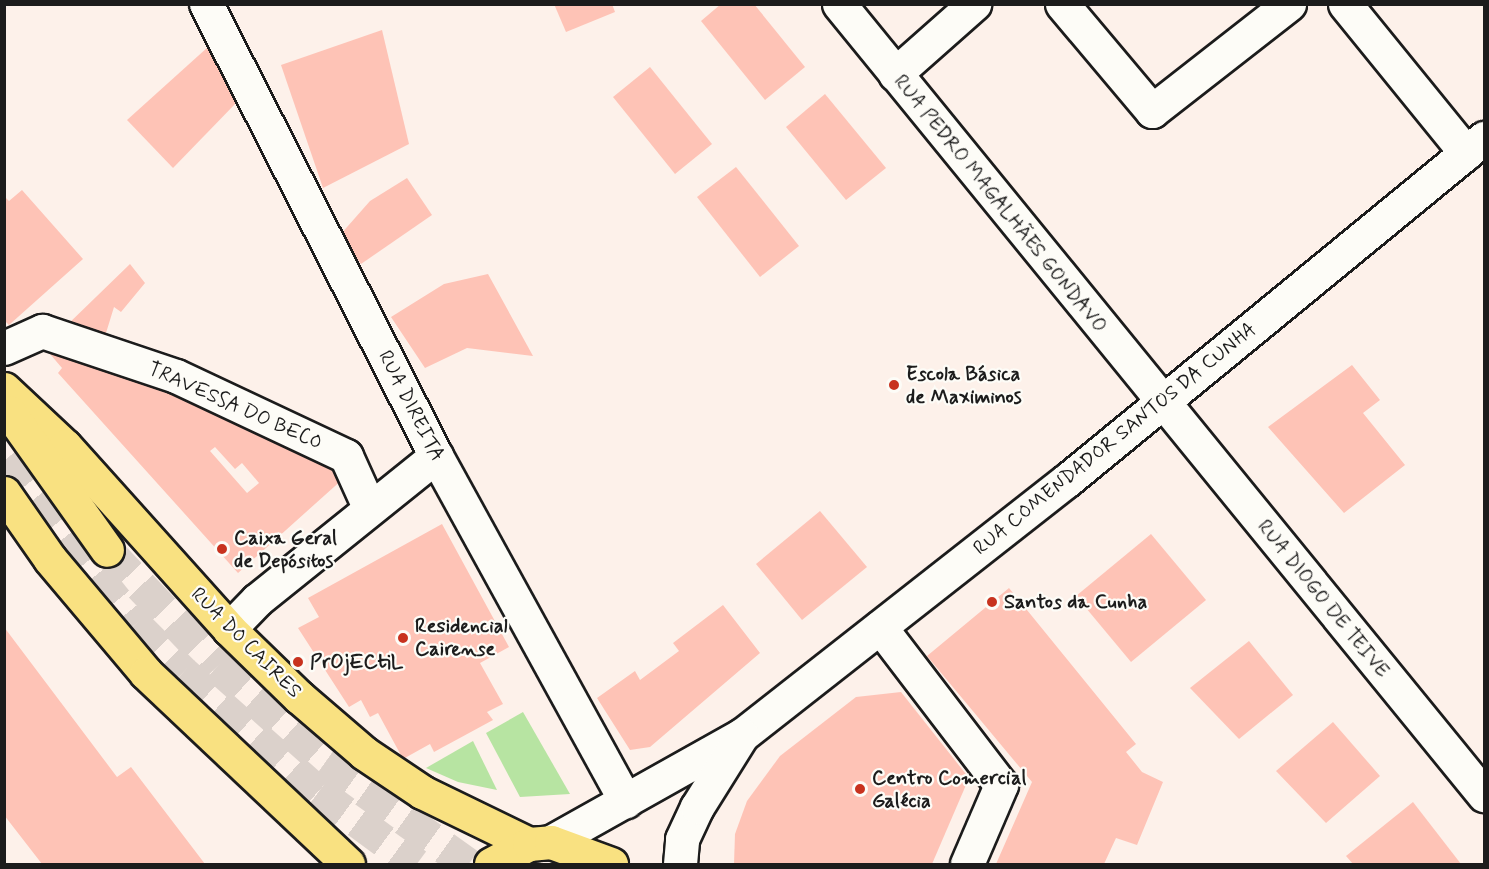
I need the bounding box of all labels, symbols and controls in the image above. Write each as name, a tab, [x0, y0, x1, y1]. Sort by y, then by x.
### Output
street label: RUA PEDRO MAGALHÃES GONDAVO	[888, 70, 1112, 338]
street label: RUA COMENDADOR SANTOS DA CUNHA	[965, 314, 1265, 564]
street label: RUA DIREITA	[372, 346, 450, 466]
street label: TRAVESSA DO BECO	[145, 357, 325, 455]
place label: Escola Básica de Maximinos	[906, 362, 1027, 409]
marker: Escola Básica de Maximinos	[887, 378, 901, 392]
street label: RUA DIOGO DE TEIVE	[1251, 514, 1395, 684]
place label: Caixa Geral de Depósitos	[234, 526, 335, 573]
marker: Caixa Geral de Depósitos	[215, 542, 229, 556]
street label: RUA DO CAIRES	[185, 582, 307, 704]
place label: Santos da Cunha	[1004, 590, 1145, 614]
marker: Santos da Cunha	[985, 595, 999, 609]
place label: Residencial Cairense	[415, 614, 508, 661]
marker: Residencial Cairense	[396, 631, 410, 645]
place label: PrOjECtiL	[310, 650, 403, 674]
marker: PrOjECtiL	[291, 655, 305, 669]
place label: Centro Comercial Galécia	[872, 766, 1026, 813]
marker: Centro Comercial Galécia	[853, 782, 867, 796]

